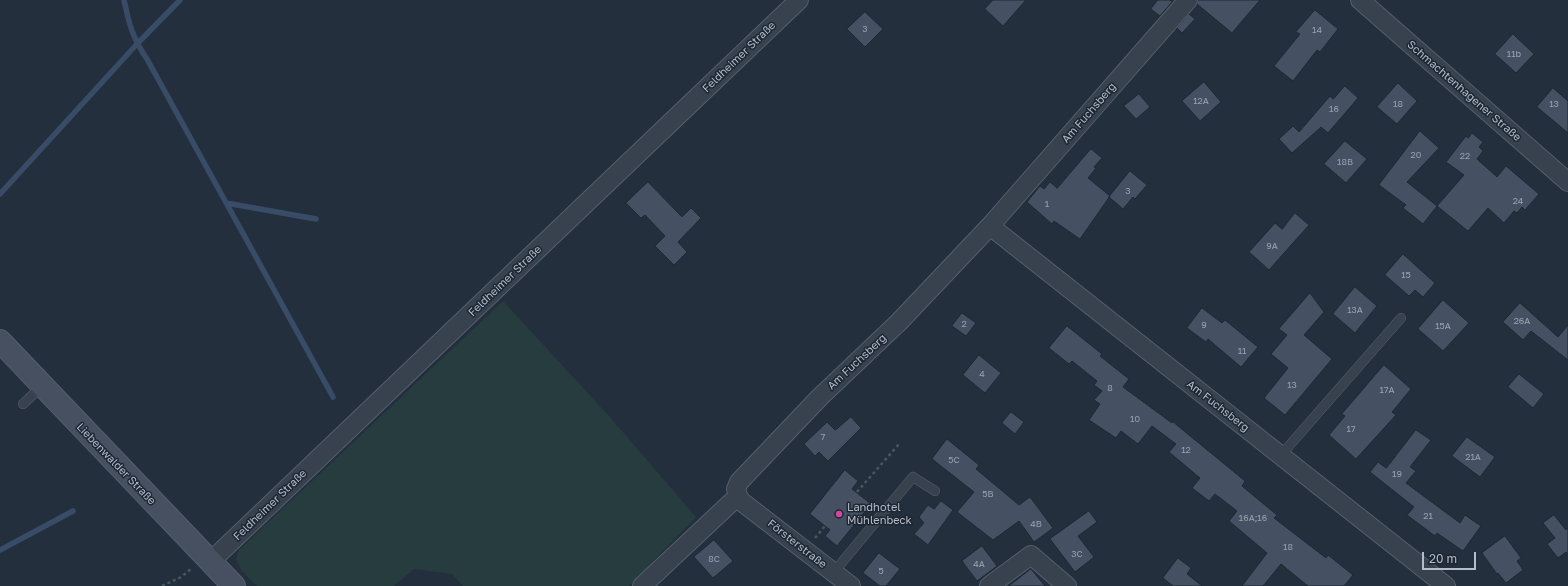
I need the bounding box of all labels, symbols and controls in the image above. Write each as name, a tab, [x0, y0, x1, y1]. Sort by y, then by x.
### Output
street label: Feldheimer Straße	[700, 19, 778, 95]
house number: 3	[862, 24, 868, 34]
house number: 14	[1312, 25, 1322, 35]
street label: Schmachtenhagener Straße	[1404, 38, 1524, 144]
house number: 11b	[1507, 49, 1521, 59]
street label: Am Fuchsberg	[1059, 80, 1119, 146]
house number: 12A	[1193, 96, 1209, 106]
house number: 18	[1393, 99, 1403, 109]
house number: 13	[1549, 99, 1559, 109]
house number: 16	[1329, 104, 1339, 114]
house number: 20	[1411, 150, 1421, 160]
house number: 22	[1460, 151, 1470, 161]
house number: 18B	[1337, 157, 1353, 167]
house number: 3	[1125, 186, 1131, 196]
house number: 24	[1513, 196, 1523, 206]
house number: 1	[1045, 199, 1049, 209]
house number: 9A	[1266, 241, 1278, 251]
street label: Feldheimer Straße	[466, 243, 544, 319]
house number: 15	[1401, 270, 1411, 280]
house number: 13A	[1347, 305, 1363, 315]
house number: 26A	[1514, 316, 1530, 326]
house number: 2	[961, 319, 967, 329]
house number: 9	[1201, 320, 1207, 330]
house number: 15A	[1435, 321, 1451, 331]
street label: Am Fuchsberg	[825, 331, 889, 393]
house number: 11	[1238, 346, 1246, 356]
house number: 4	[979, 369, 985, 379]
street label: Am Fuchsberg	[1184, 377, 1252, 435]
house number: 13	[1287, 380, 1297, 390]
house number: 8	[1107, 383, 1113, 393]
house number: 17A	[1379, 385, 1395, 395]
house number: 10	[1130, 414, 1140, 424]
street label: Liebenwalder Straße	[74, 420, 158, 508]
house number: 17	[1346, 424, 1356, 434]
house number: 7	[821, 432, 825, 442]
house number: 12	[1181, 445, 1191, 455]
house number: 21A	[1465, 452, 1481, 462]
house number: 5C	[948, 455, 960, 465]
street label: Feldheimer Straße	[231, 467, 309, 543]
house number: 19	[1392, 469, 1402, 479]
house number: 5B	[982, 489, 994, 499]
place label: Landhotel Mühlenbeck	[847, 501, 912, 527]
marker: Landhotel Mühlenbeck	[834, 509, 844, 519]
house number: 21	[1423, 511, 1433, 521]
house number: 16A;16	[1239, 513, 1267, 523]
street label: Försterstraße	[765, 517, 829, 571]
house number: 4B	[1030, 519, 1042, 529]
house number: 18	[1283, 542, 1293, 552]
scale bar	[1424, 544, 1478, 570]
house number: 3C	[1071, 549, 1083, 559]
text: 20 m	[1429, 551, 1457, 566]
house number: 8C	[708, 554, 720, 564]
house number: 4A	[973, 559, 985, 569]
house number: 5	[878, 566, 884, 576]

